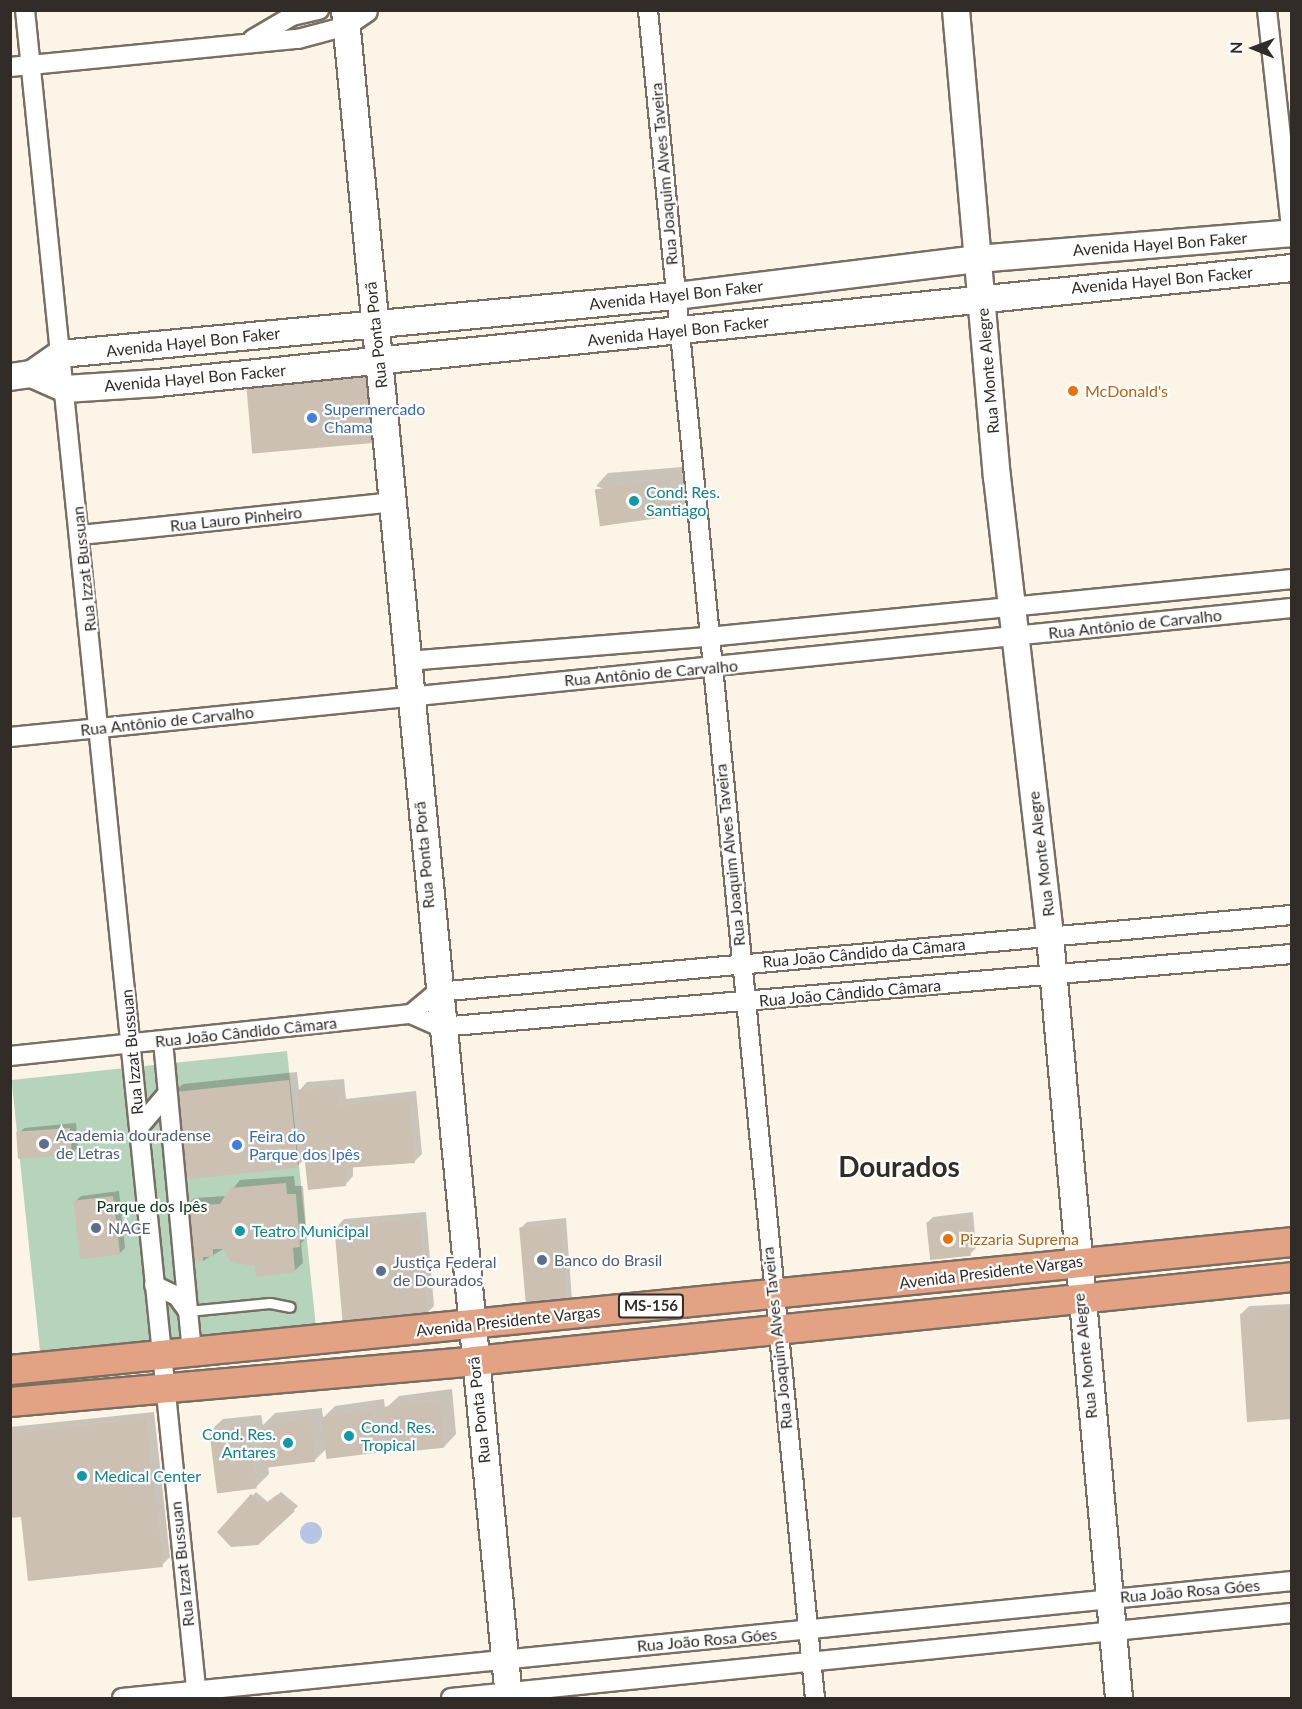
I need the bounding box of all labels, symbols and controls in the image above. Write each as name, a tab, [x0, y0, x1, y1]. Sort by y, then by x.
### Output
north arrow	[1224, 18, 1284, 78]
text: N	[1226, 41, 1245, 54]
street label: Rua Joaquim Alves Taveira	[646, 81, 682, 267]
street label: Avenida Hayel Bon Faker	[1072, 228, 1248, 260]
street label: Avenida Hayel Bon Facker	[1070, 262, 1254, 298]
street label: Avenida Hayel Bon Faker	[588, 276, 764, 314]
street label: Rua Ponta Porã	[361, 281, 391, 389]
street label: Rua Monte Alegre	[973, 307, 1003, 435]
street label: Avenida Hayel Bon Facker	[586, 312, 770, 350]
street label: Avenida Hayel Bon Faker	[105, 323, 281, 361]
street label: Avenida Hayel Bon Facker	[103, 360, 287, 396]
place label: McDonald's	[1085, 381, 1168, 401]
marker: McDonald's	[1066, 384, 1080, 398]
place label: Supermercado Chama	[324, 399, 425, 437]
marker: Supermercado Chama	[305, 411, 319, 425]
place label: Cond. Res. Santiago	[646, 482, 720, 520]
marker: Cond. Res. Santiago	[627, 494, 641, 508]
street label: Rua Lauro Pinheiro	[169, 503, 303, 535]
street label: Rua Izzat Bussuan	[68, 505, 100, 633]
street label: Rua Antônio de Carvalho	[1047, 605, 1223, 643]
street label: Rua Antônio de Carvalho	[563, 656, 739, 690]
street label: Rua Antônio de Carvalho	[79, 702, 255, 740]
street label: Rua Joaquim Alves Taveira	[711, 762, 749, 948]
street label: Rua Monte Alegre	[1024, 790, 1058, 918]
street label: Rua Ponta Porã	[410, 801, 438, 909]
street label: Rua João Cândido da Câmara	[761, 935, 967, 971]
street label: Rua João Cândido Câmara	[758, 975, 942, 1011]
street label: Rua Izzat Bussuan	[117, 988, 147, 1116]
street label: Rua João Cândido Câmara	[154, 1013, 338, 1051]
place label: Academia douradense de Letras	[56, 1125, 211, 1163]
place label: Feira do Parque dos Ipês	[249, 1126, 360, 1164]
marker: Academia douradense de Letras	[37, 1137, 51, 1151]
marker: Feira do Parque dos Ipês	[230, 1138, 244, 1152]
district label: Dourados	[838, 1149, 960, 1183]
park label: Parque dos Ipês	[97, 1196, 207, 1216]
place label: NACE	[108, 1218, 151, 1238]
marker: NACE	[89, 1221, 103, 1235]
place label: Teatro Municipal	[252, 1221, 369, 1241]
marker: Teatro Municipal	[233, 1224, 247, 1238]
place label: Pizzaria Suprema	[960, 1229, 1079, 1249]
marker: Pizzaria Suprema	[941, 1232, 955, 1246]
street label: Rua Joaquim Alves Taveira	[758, 1245, 796, 1431]
place label: Banco do Brasil	[554, 1250, 662, 1270]
street label: Avenida Presidente Vargas	[898, 1251, 1084, 1293]
place label: Justiça Federal de Dourados	[393, 1252, 497, 1290]
marker: Banco do Brasil	[535, 1253, 549, 1267]
marker: Justiça Federal de Dourados	[374, 1264, 388, 1278]
street label: Rua Monte Alegre	[1069, 1292, 1101, 1420]
road number: MS-156	[616, 1294, 686, 1318]
street label: Avenida Presidente Vargas	[415, 1302, 601, 1340]
street label: Rua Ponta Porã	[464, 1356, 494, 1464]
place label: Cond. Res. Tropical	[361, 1417, 435, 1455]
place label: Cond. Res. Antares	[202, 1424, 276, 1462]
marker: Cond. Res. Tropical	[342, 1429, 356, 1443]
marker: Cond. Res. Antares	[281, 1436, 295, 1450]
place label: Medical Center	[94, 1466, 201, 1486]
marker: Medical Center	[75, 1469, 89, 1483]
street label: Rua Izzat Bussuan	[166, 1500, 198, 1628]
street label: Rua João Rosa Góes	[1119, 1575, 1261, 1607]
street label: Rua João Rosa Góes	[636, 1624, 778, 1656]

